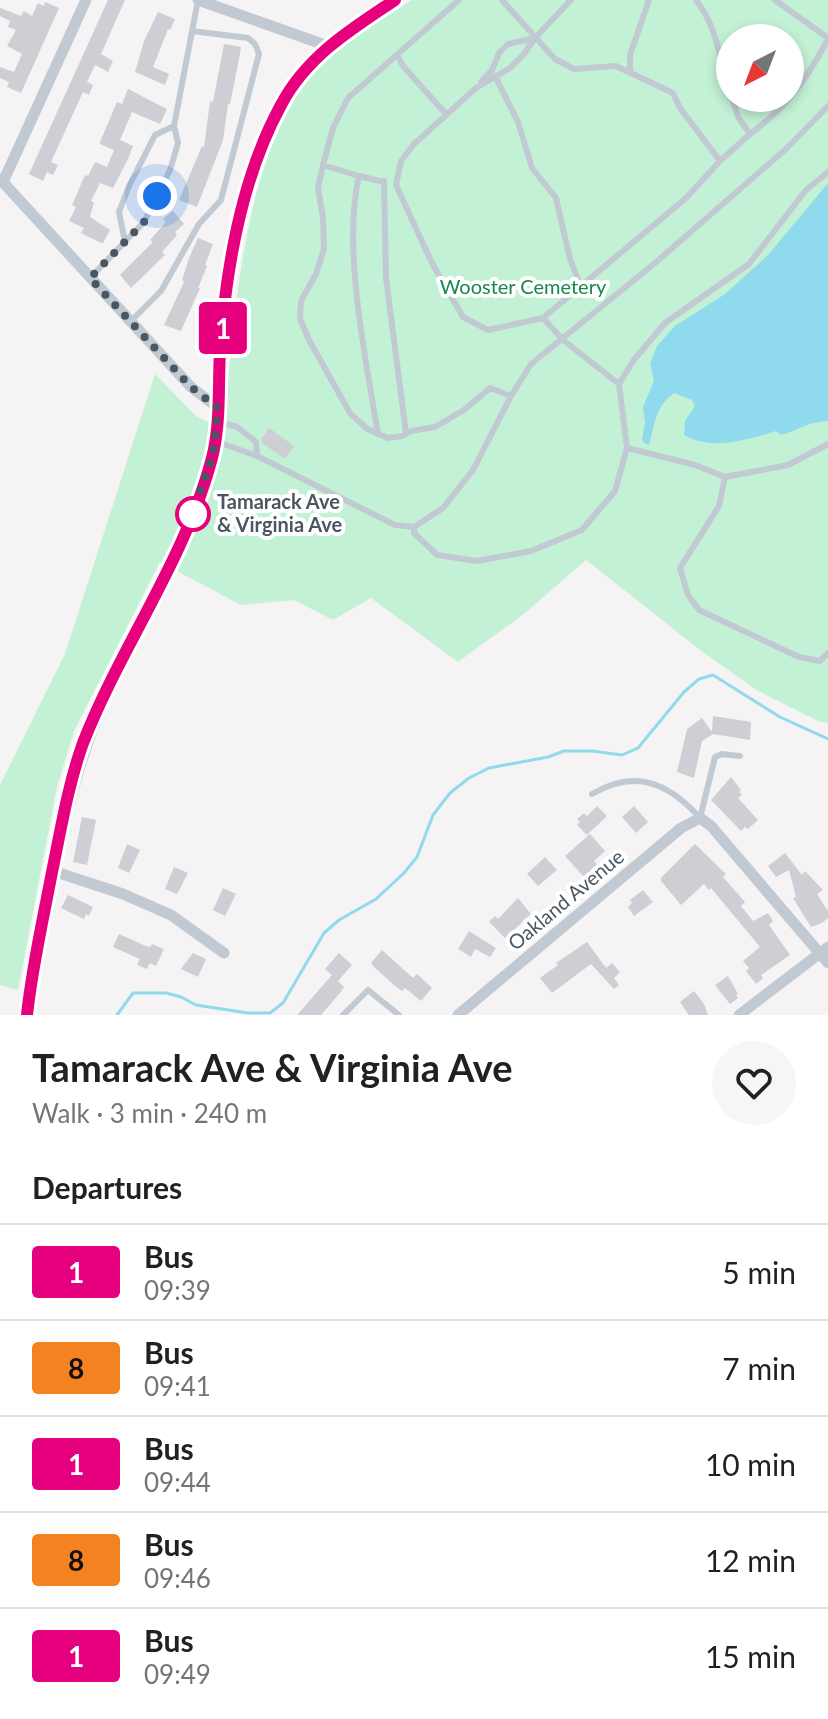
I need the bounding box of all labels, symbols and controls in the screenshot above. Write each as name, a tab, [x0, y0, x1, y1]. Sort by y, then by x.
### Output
north arrow	[716, 24, 804, 112]
map controls	[716, 24, 804, 112]
your location	[137, 176, 177, 216]
park label: Wooster Cemetery	[440, 274, 607, 298]
line badge: 1	[197, 302, 249, 354]
text: 1	[215, 311, 231, 345]
place label: Tamarack Ave & Virginia Ave	[217, 489, 343, 536]
marker: Tamarack Ave & Virginia Ave	[176, 497, 210, 531]
street label: Oakland Avenue	[503, 844, 628, 955]
button: heart	[712, 1041, 796, 1125]
text: Tamarack Ave & Virginia Ave	[32, 1044, 512, 1090]
text: Walk · 3 min · 240 m	[32, 1097, 267, 1129]
text: Departures	[32, 1169, 182, 1205]
text: Bus	[144, 1238, 194, 1274]
text: 5 min	[722, 1254, 796, 1290]
text: 1	[68, 1255, 84, 1289]
text: 09:39	[144, 1274, 211, 1306]
text: Bus	[144, 1334, 194, 1370]
text: 7 min	[722, 1350, 796, 1386]
text: 8	[68, 1351, 84, 1385]
text: 09:41	[144, 1370, 211, 1402]
text: Bus	[144, 1430, 194, 1466]
text: 10 min	[705, 1446, 796, 1482]
text: 1	[68, 1447, 84, 1481]
text: 09:44	[144, 1466, 211, 1498]
text: Bus	[144, 1526, 194, 1562]
text: 12 min	[705, 1542, 796, 1578]
text: 8	[68, 1543, 84, 1577]
text: 09:46	[144, 1562, 211, 1594]
text: Bus	[144, 1622, 194, 1658]
text: 15 min	[705, 1638, 796, 1674]
text: 1	[68, 1639, 84, 1673]
text: 09:49	[144, 1658, 211, 1690]

